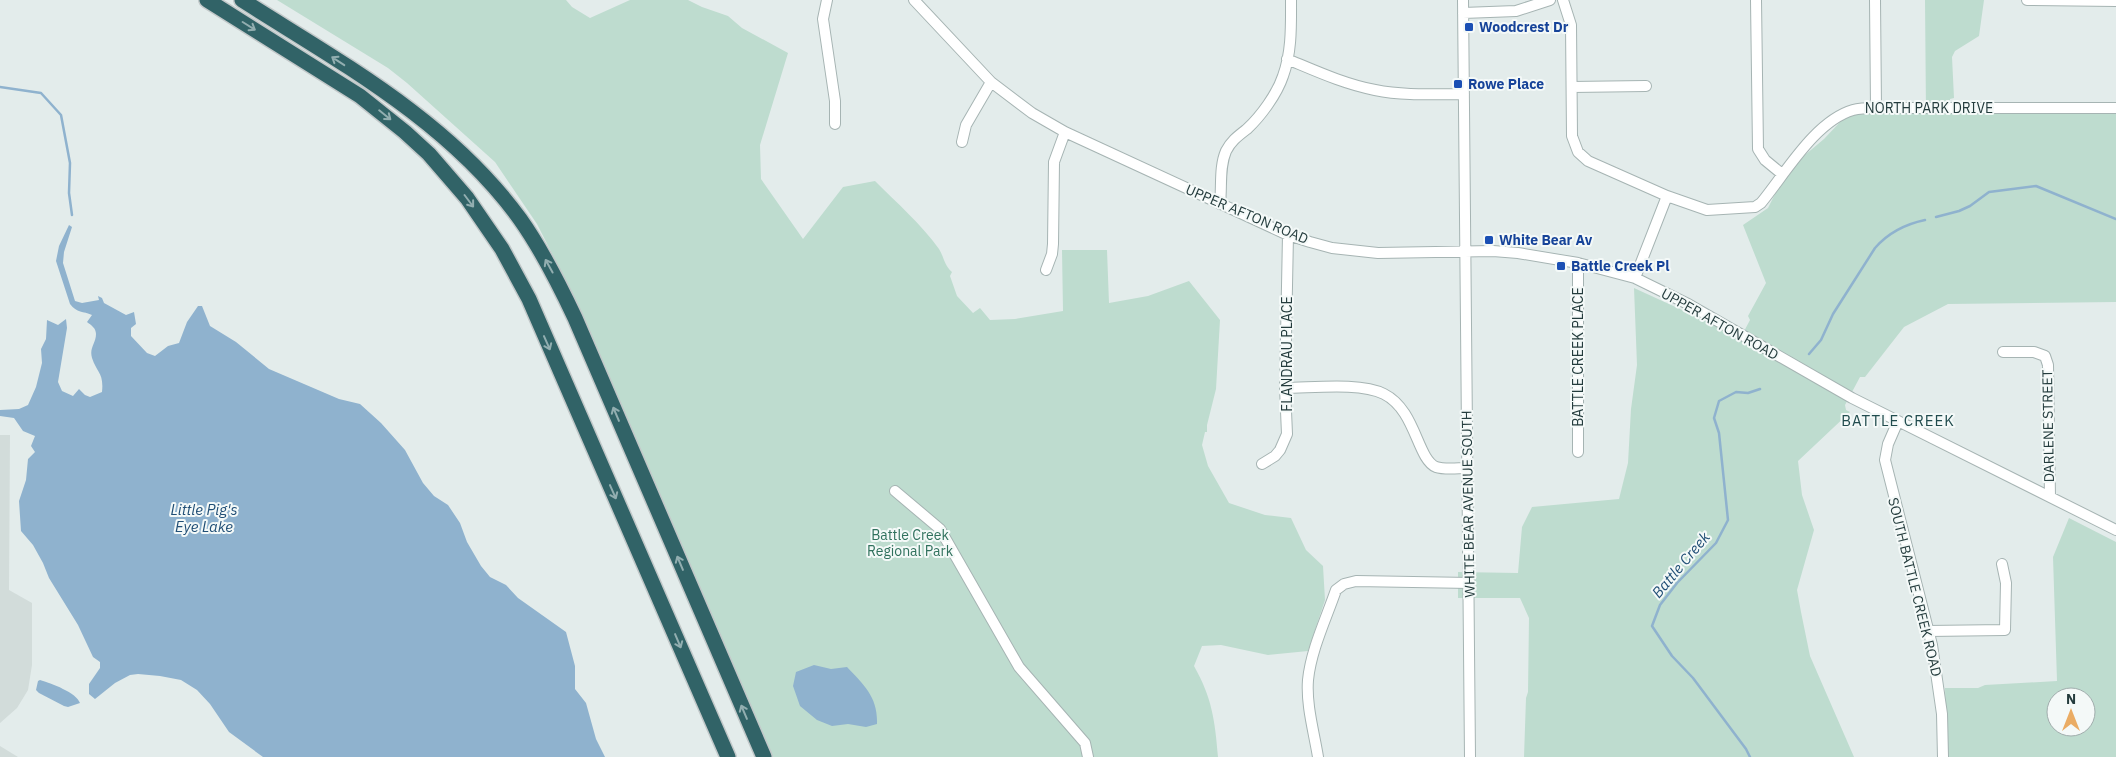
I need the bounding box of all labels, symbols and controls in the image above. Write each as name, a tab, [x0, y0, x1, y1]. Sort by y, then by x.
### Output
place label: Woodcrest Dr	[1479, 18, 1569, 36]
one-way arrow	[241, 21, 255, 31]
marker: Woodcrest Dr	[1463, 21, 1475, 33]
one-way arrow	[331, 56, 345, 66]
place label: Rowe Place	[1468, 75, 1544, 93]
marker: Rowe Place	[1452, 78, 1464, 90]
street label: NORTH PARK DRIVE	[1865, 99, 1993, 117]
one-way arrow	[378, 109, 391, 120]
street label: UPPER AFTON ROAD	[1183, 180, 1311, 248]
one-way arrow	[464, 194, 475, 207]
place label: White Bear Av	[1499, 231, 1593, 249]
marker: White Bear Av	[1483, 234, 1495, 246]
place label: Battle Creek Pl	[1571, 257, 1670, 275]
one-way arrow	[544, 258, 554, 273]
marker: Battle Creek Pl	[1555, 260, 1567, 272]
street label: UPPER AFTON ROAD	[1658, 284, 1782, 364]
street label: BATTLE CREEK PLACE	[1569, 287, 1587, 427]
street label: FLANDRAU PLACE	[1278, 296, 1296, 412]
one-way arrow	[543, 335, 553, 350]
street label: DARLENE STREET	[2038, 369, 2058, 483]
one-way arrow	[610, 407, 620, 422]
street label: WHITE BEAR AVENUE SOUTH	[1457, 410, 1479, 598]
district label: BATTLE CREEK	[1841, 411, 1955, 430]
one-way arrow	[609, 484, 619, 499]
street label: SOUTH BATTLE CREEK ROAD	[1884, 496, 1946, 678]
water label: Little Pig's Eye Lake	[170, 500, 238, 536]
park label: Battle Creek Regional Park	[867, 526, 954, 560]
water label: Battle Creek	[1648, 528, 1714, 602]
one-way arrow	[674, 556, 684, 571]
one-way arrow	[673, 633, 683, 648]
north arrow	[2046, 687, 2096, 737]
text: N	[2066, 690, 2076, 708]
one-way arrow	[739, 705, 749, 720]

